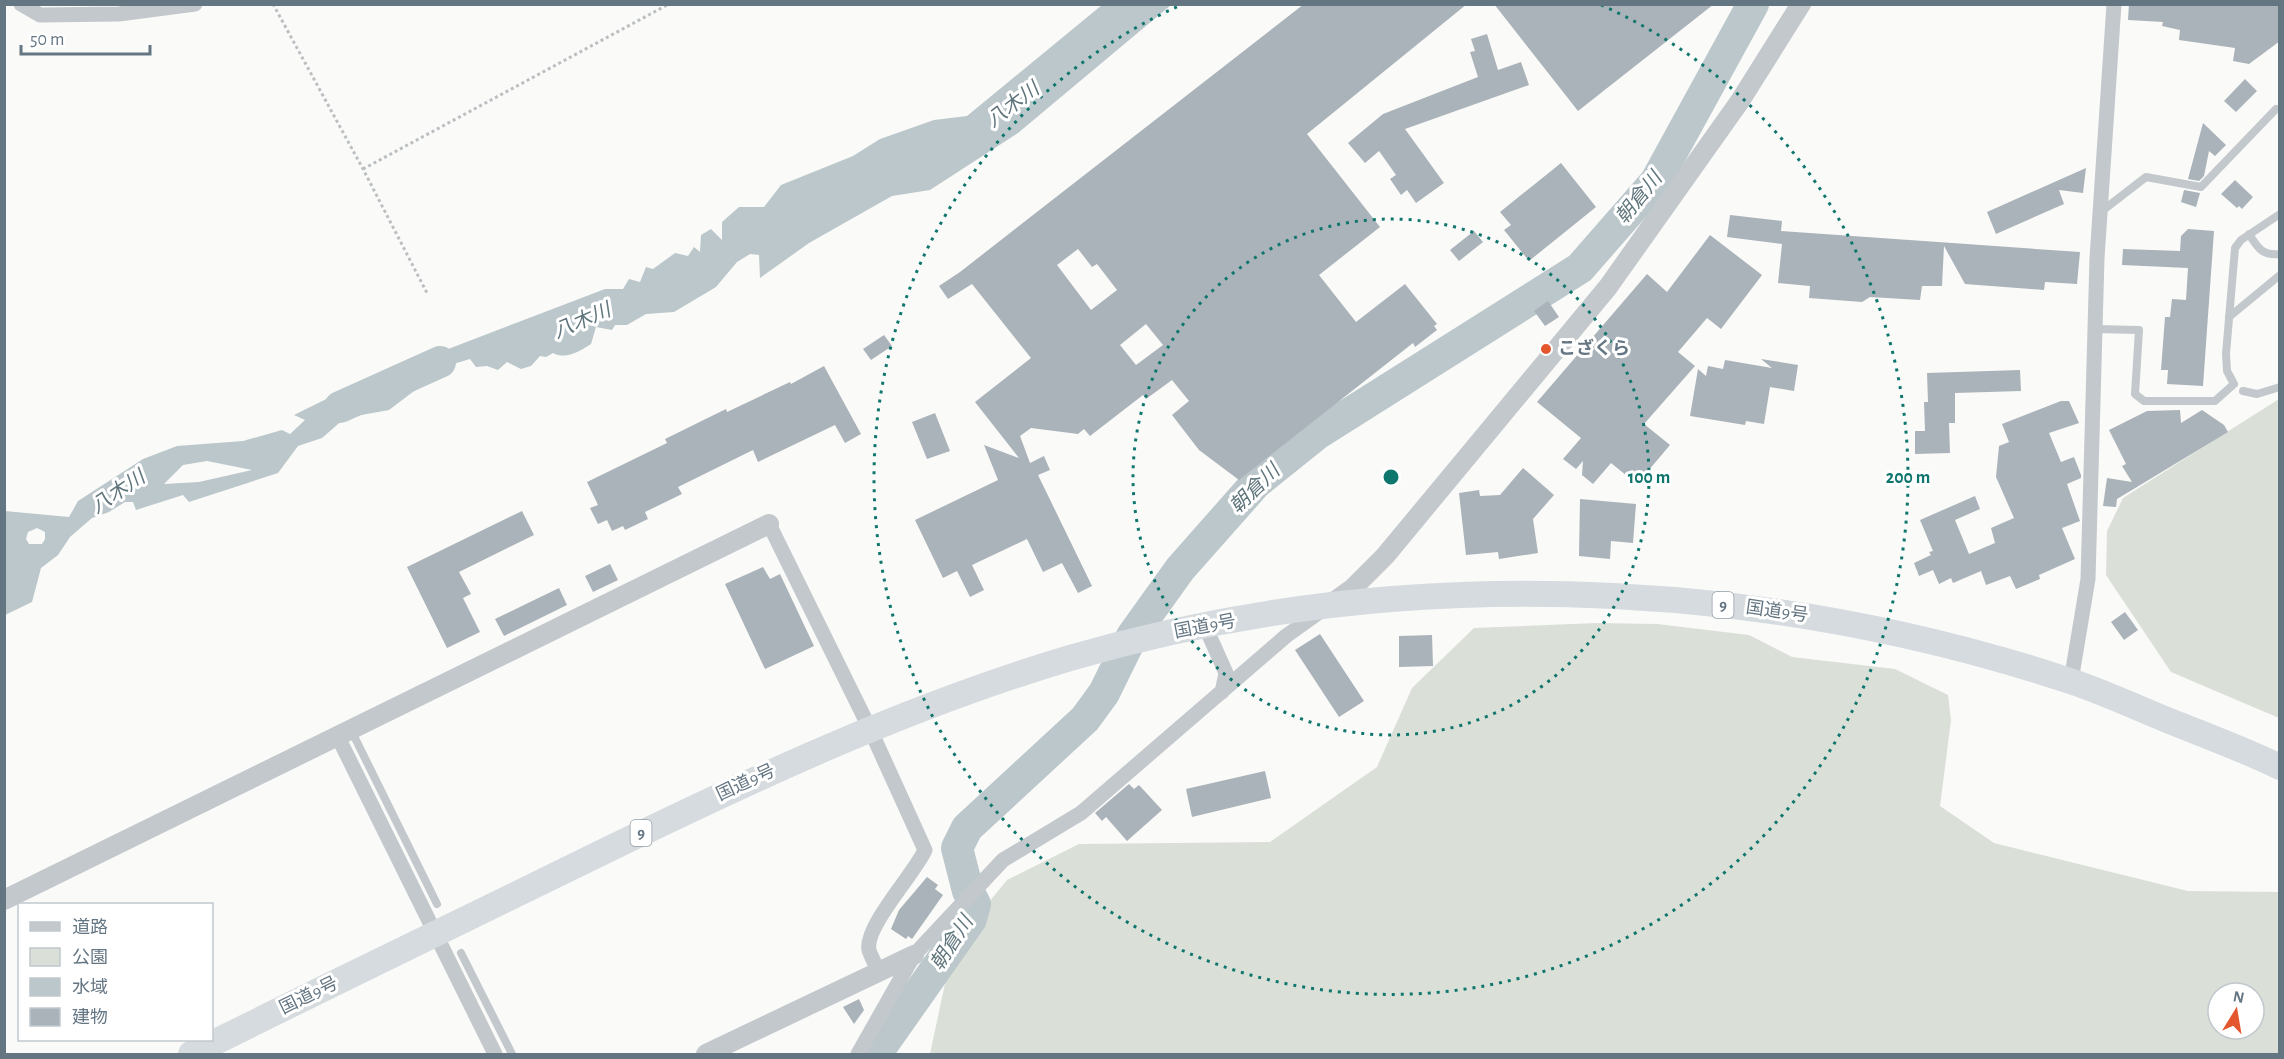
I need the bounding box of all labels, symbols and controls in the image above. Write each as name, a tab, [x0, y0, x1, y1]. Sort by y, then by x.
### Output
scale bar	[21, 18, 150, 56]
text: 50 m	[30, 31, 64, 49]
water label: 八木川	[982, 77, 1045, 131]
water label: 朝倉川	[1612, 166, 1667, 228]
water label: 八木川	[550, 298, 615, 342]
place label: こざくら	[1558, 338, 1630, 358]
marker: こざくら	[1539, 342, 1553, 356]
water label: 朝倉川	[1226, 459, 1285, 517]
water label: 八木川	[87, 465, 150, 517]
centre of rings	[1381, 467, 1401, 487]
text: 100 m	[1628, 469, 1670, 487]
text: 200 m	[1886, 469, 1930, 487]
road number: 9	[1712, 592, 1734, 618]
street label: 国道9号	[1745, 597, 1809, 625]
street label: 国道9号	[1172, 610, 1237, 642]
street label: 国道9号	[713, 760, 778, 804]
road number: 9	[630, 820, 652, 846]
legend	[18, 903, 213, 1041]
water label: 朝倉川	[926, 910, 978, 974]
text: 道路	[72, 917, 108, 937]
text: 公園	[72, 948, 108, 967]
street label: 国道9号	[276, 972, 341, 1018]
text: 水域	[72, 978, 108, 997]
north arrow	[2206, 981, 2266, 1041]
text: N	[2232, 988, 2246, 1006]
text: 建物	[72, 1007, 108, 1027]

